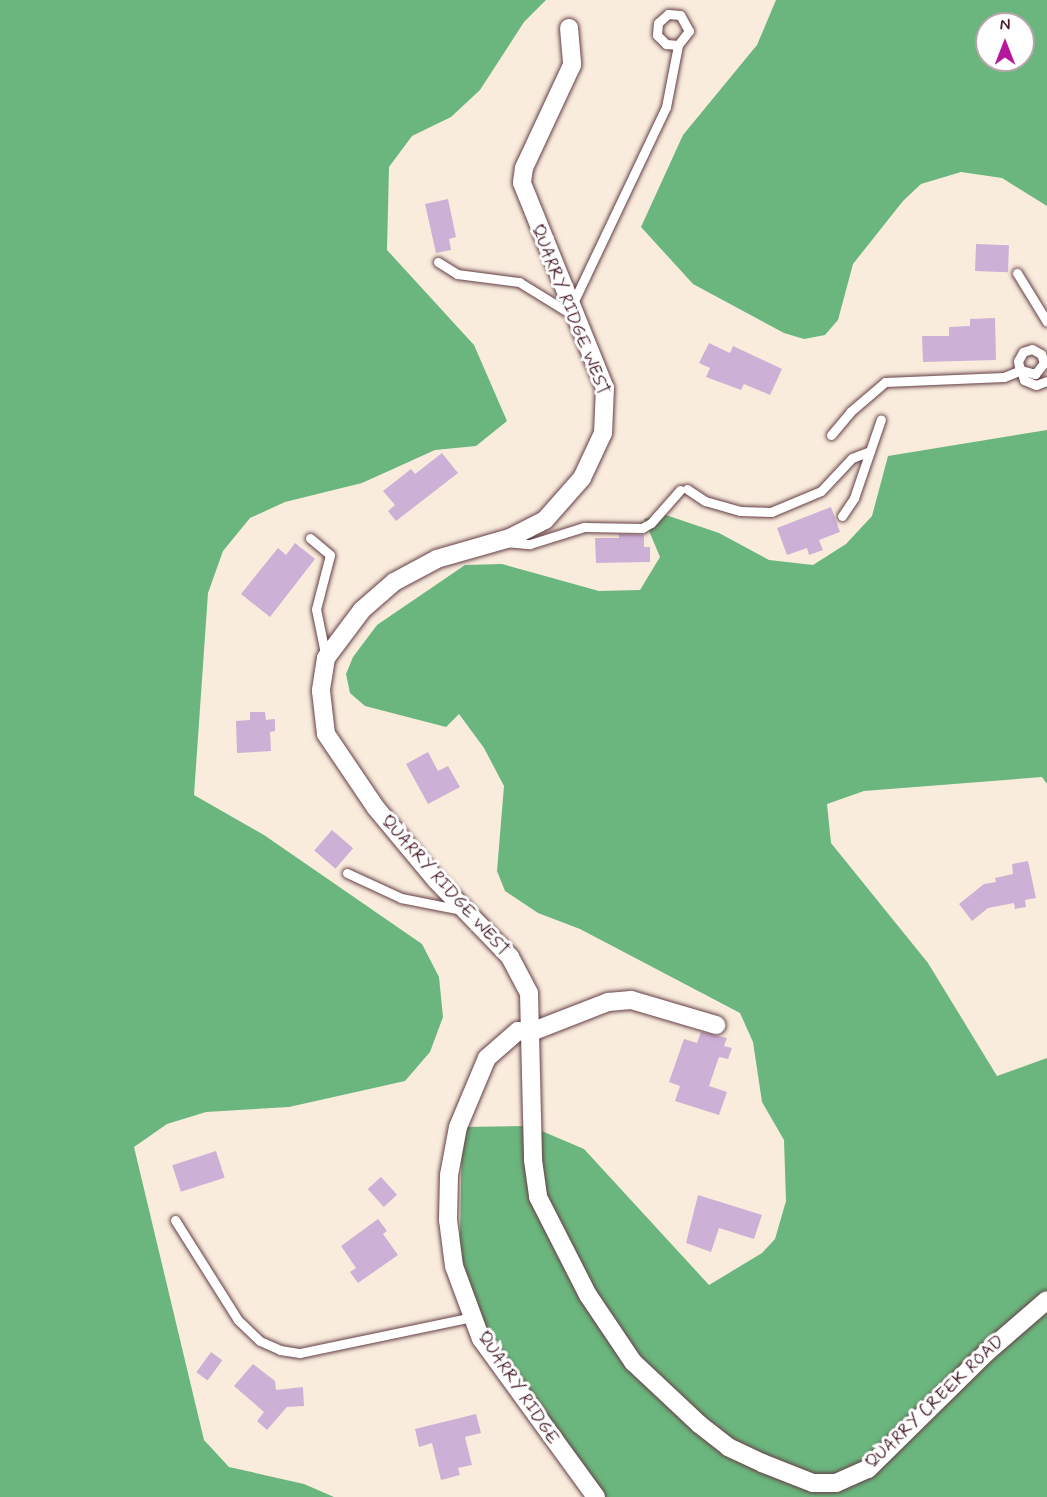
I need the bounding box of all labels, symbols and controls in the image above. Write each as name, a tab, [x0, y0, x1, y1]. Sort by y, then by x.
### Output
north arrow	[975, 12, 1035, 72]
text: N	[1000, 15, 1010, 36]
street label: QUARRY RIDGE WEST	[525, 221, 615, 399]
street label: QUARRY RIDGE WEST	[375, 810, 515, 962]
street label: QUARRY RIDGE	[472, 1328, 564, 1448]
street label: QUARRY CREEK ROAD	[862, 1331, 1008, 1473]

